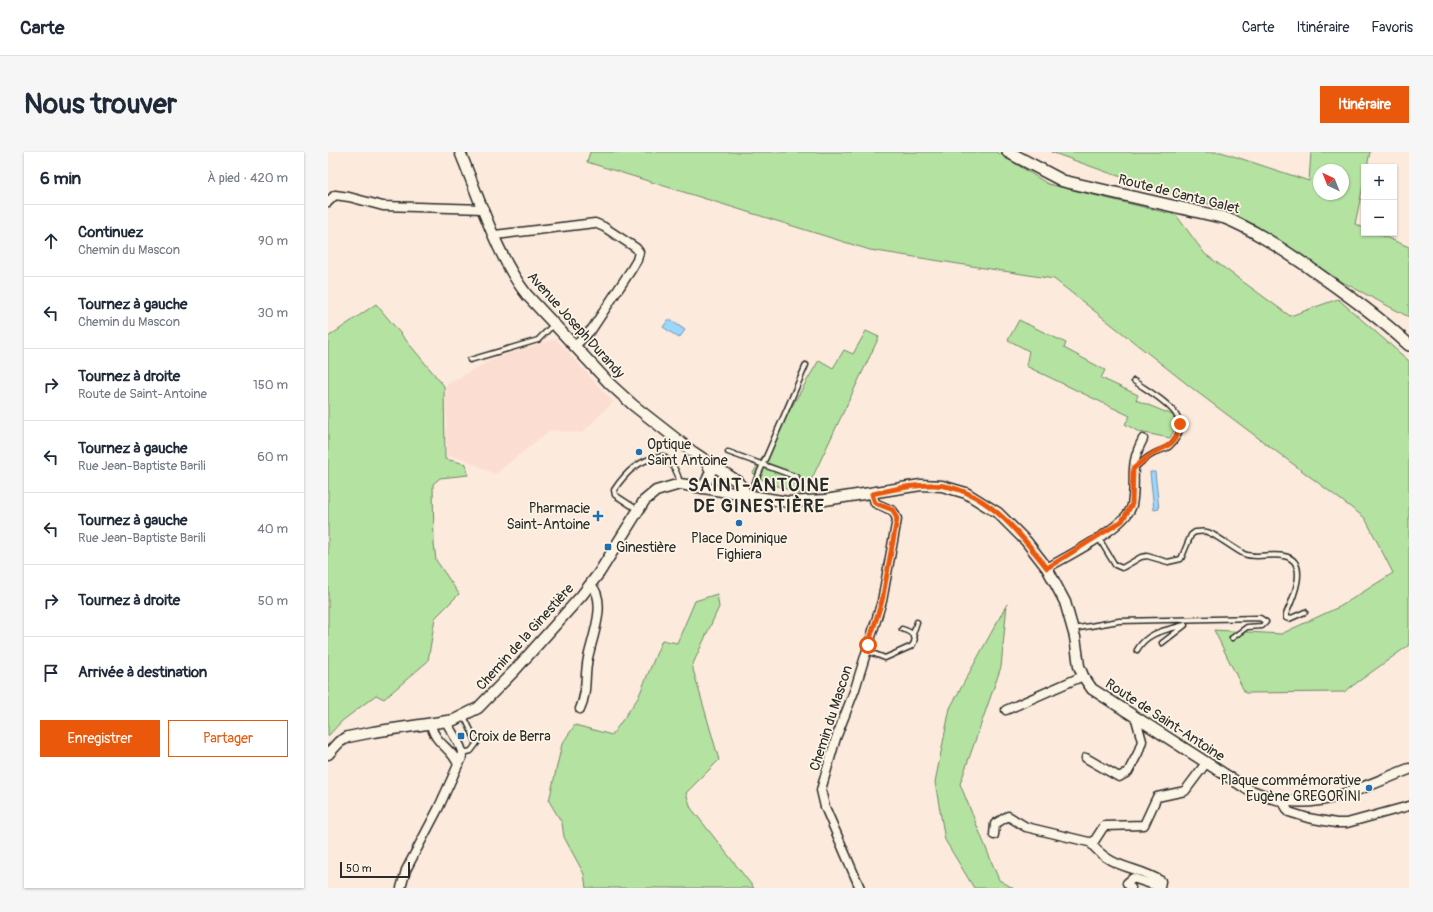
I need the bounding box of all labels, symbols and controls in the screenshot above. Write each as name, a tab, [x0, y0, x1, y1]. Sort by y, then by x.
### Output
text: Carte	[20, 16, 64, 40]
text: Carte	[1242, 19, 1274, 36]
text: Itinéraire	[1296, 19, 1349, 36]
text: Favoris	[1371, 19, 1413, 36]
button: Itinéraire	[1320, 86, 1409, 123]
text: Nous trouver	[24, 87, 177, 122]
north arrow	[1313, 164, 1349, 200]
map controls	[1361, 164, 1397, 236]
button: +	[1361, 164, 1397, 200]
text: 6 min	[40, 168, 81, 189]
text: À pied · 420 m	[207, 170, 288, 186]
street label: Route de Canta Galet	[1117, 171, 1242, 217]
button: −	[1361, 200, 1397, 236]
text: Continuez	[78, 223, 143, 242]
icon: ahead	[40, 230, 62, 252]
text: 90 m	[258, 233, 288, 249]
text: Chemin du Mascon	[78, 242, 180, 258]
street label: Avenue Joseph Durandy	[524, 268, 628, 382]
text: Tournez à gauche	[78, 295, 188, 314]
icon: left	[40, 302, 62, 324]
text: 30 m	[258, 305, 288, 321]
text: Chemin du Mascon	[78, 314, 180, 330]
text: Tournez à droite	[78, 367, 180, 386]
icon: right	[40, 374, 62, 396]
text: 150 m	[253, 377, 288, 393]
text: Route de Saint-Antoine	[78, 386, 207, 402]
route end	[1171, 415, 1189, 433]
place label: Optique Saint Antoine	[647, 436, 728, 469]
text: Tournez à gauche	[78, 439, 188, 458]
icon: left	[40, 446, 62, 468]
marker: Optique Saint Antoine	[634, 447, 644, 457]
text: 60 m	[257, 449, 288, 465]
text: Rue Jean-Baptiste Barili	[78, 458, 206, 474]
district label: SAINT-ANTOINE DE GINESTIÈRE	[688, 474, 830, 518]
place label: Pharmacie Saint-Antoine	[506, 500, 590, 533]
text: Tournez à gauche	[78, 511, 188, 530]
marker: Pharmacie Saint-Antoine	[593, 511, 603, 521]
icon: left	[40, 518, 62, 540]
marker: Place Dominique Fighiera	[734, 518, 744, 528]
text: 40 m	[257, 521, 288, 537]
text: Rue Jean-Baptiste Barili	[78, 530, 206, 546]
place label: Place Dominique Fighiera	[691, 530, 787, 563]
place label: Ginestière	[616, 539, 676, 556]
marker: Ginestière	[603, 542, 613, 552]
street label: Chemin de la Ginestière	[473, 580, 577, 694]
icon: right	[40, 590, 62, 612]
text: Tournez à droite	[78, 591, 180, 610]
text: 50 m	[258, 593, 288, 609]
route start	[859, 636, 877, 654]
icon: arrive	[40, 662, 62, 684]
text: Arrivée à destination	[78, 663, 207, 682]
street label: Chemin du Mascon	[806, 663, 856, 773]
street label: Route de Saint-Antoine	[1102, 675, 1228, 765]
button: Enregistrer	[40, 720, 160, 757]
button: Partager	[168, 720, 288, 757]
place label: Croix de Berra	[469, 728, 551, 745]
marker: Croix de Berra	[456, 731, 466, 741]
place label: Plaque commémorative Eugène GREGORINI	[1221, 772, 1361, 805]
marker: Plaque commémorative Eugène GREGORINI	[1364, 783, 1374, 793]
scale bar	[340, 860, 410, 879]
text: 50 m	[346, 862, 372, 875]

